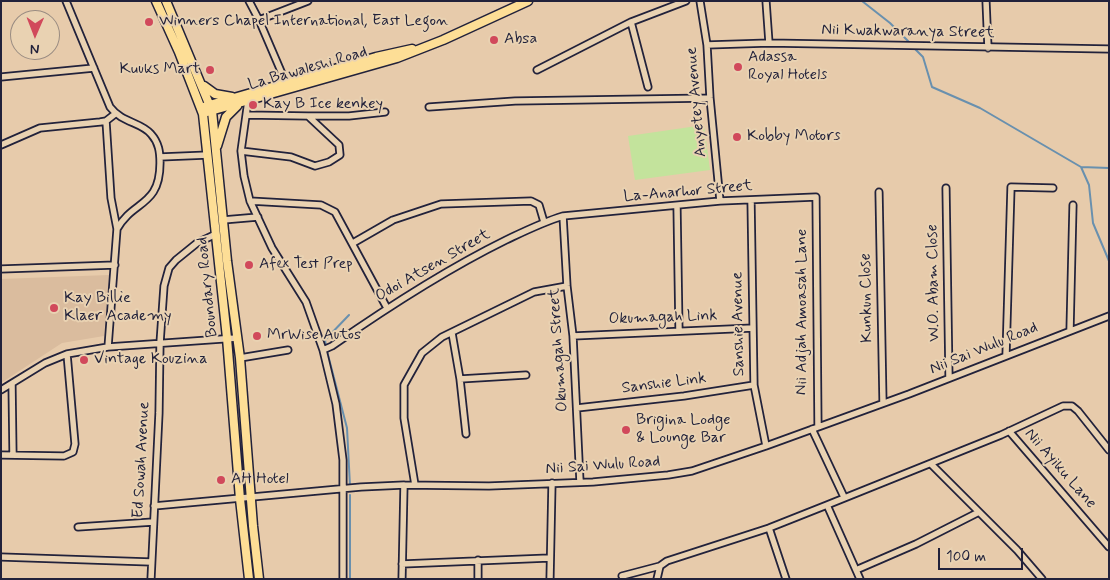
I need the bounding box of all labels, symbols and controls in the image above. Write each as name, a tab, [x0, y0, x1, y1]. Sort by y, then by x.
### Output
north arrow	[10, 10, 60, 60]
place label: Winners Chapel International, East Legon	[159, 12, 449, 32]
marker: Winners Chapel International, East Legon	[143, 16, 155, 28]
street label: Nii Kwakwaranya Street	[821, 21, 995, 43]
place label: Absa	[504, 30, 537, 50]
marker: Absa	[488, 34, 500, 46]
text: N	[30, 40, 40, 58]
street label: La Bawaleshi Road	[246, 43, 370, 95]
street label: Anyetey Avenue	[683, 46, 711, 158]
place label: Adassa Royal Hotels	[748, 48, 827, 86]
place label: Kuuks Mart	[120, 60, 200, 80]
marker: Adassa Royal Hotels	[732, 61, 744, 73]
marker: Kuuks Mart	[204, 64, 216, 76]
place label: Kay B Ice kenkey	[263, 95, 383, 115]
marker: Kay B Ice kenkey	[247, 99, 259, 111]
place label: Kobby Motors	[747, 127, 841, 147]
marker: Kobby Motors	[731, 131, 743, 143]
street label: La-Anarhor Street	[623, 177, 753, 207]
street label: W.O. Abam Close	[923, 224, 945, 342]
street label: Odoi Atsen Street	[372, 225, 494, 307]
street label: Nii Adjah Amoasah Lane	[793, 229, 813, 395]
street label: Boundary Road	[193, 236, 223, 338]
street label: Kunkun Close	[857, 253, 877, 343]
place label: Afex Test Prep	[259, 255, 353, 275]
marker: Afex Test Prep	[243, 259, 255, 271]
street label: Sanshie Avenue	[728, 271, 750, 377]
street label: Okumagah Street	[545, 287, 573, 413]
place label: Kay Billie Klaer Academy	[64, 289, 172, 327]
marker: Kay Billie Klaer Academy	[48, 302, 60, 314]
street label: Okumagah Link	[608, 307, 718, 329]
street label: Nii Sai Wulu Road	[927, 319, 1041, 379]
place label: MrWise Autos	[267, 326, 361, 346]
marker: MrWise Autos	[251, 330, 263, 342]
place label: Vintage Kouzina	[94, 350, 207, 370]
marker: Vintage Kouzina	[78, 354, 90, 366]
street label: Sanshie Link	[621, 369, 707, 399]
street label: Ed Sowah Avenue	[129, 401, 155, 519]
place label: Brigina Lodge & Lounge Bar	[636, 411, 731, 449]
marker: Brigina Lodge & Lounge Bar	[620, 424, 632, 436]
street label: Nii Ayiku Lane	[1020, 425, 1100, 513]
street label: Nii Sai Wulu Road	[545, 452, 661, 480]
place label: AH Hotel	[231, 470, 289, 490]
marker: AH Hotel	[215, 474, 227, 486]
scale bar	[940, 538, 1025, 570]
text: 100 m	[946, 547, 986, 567]

